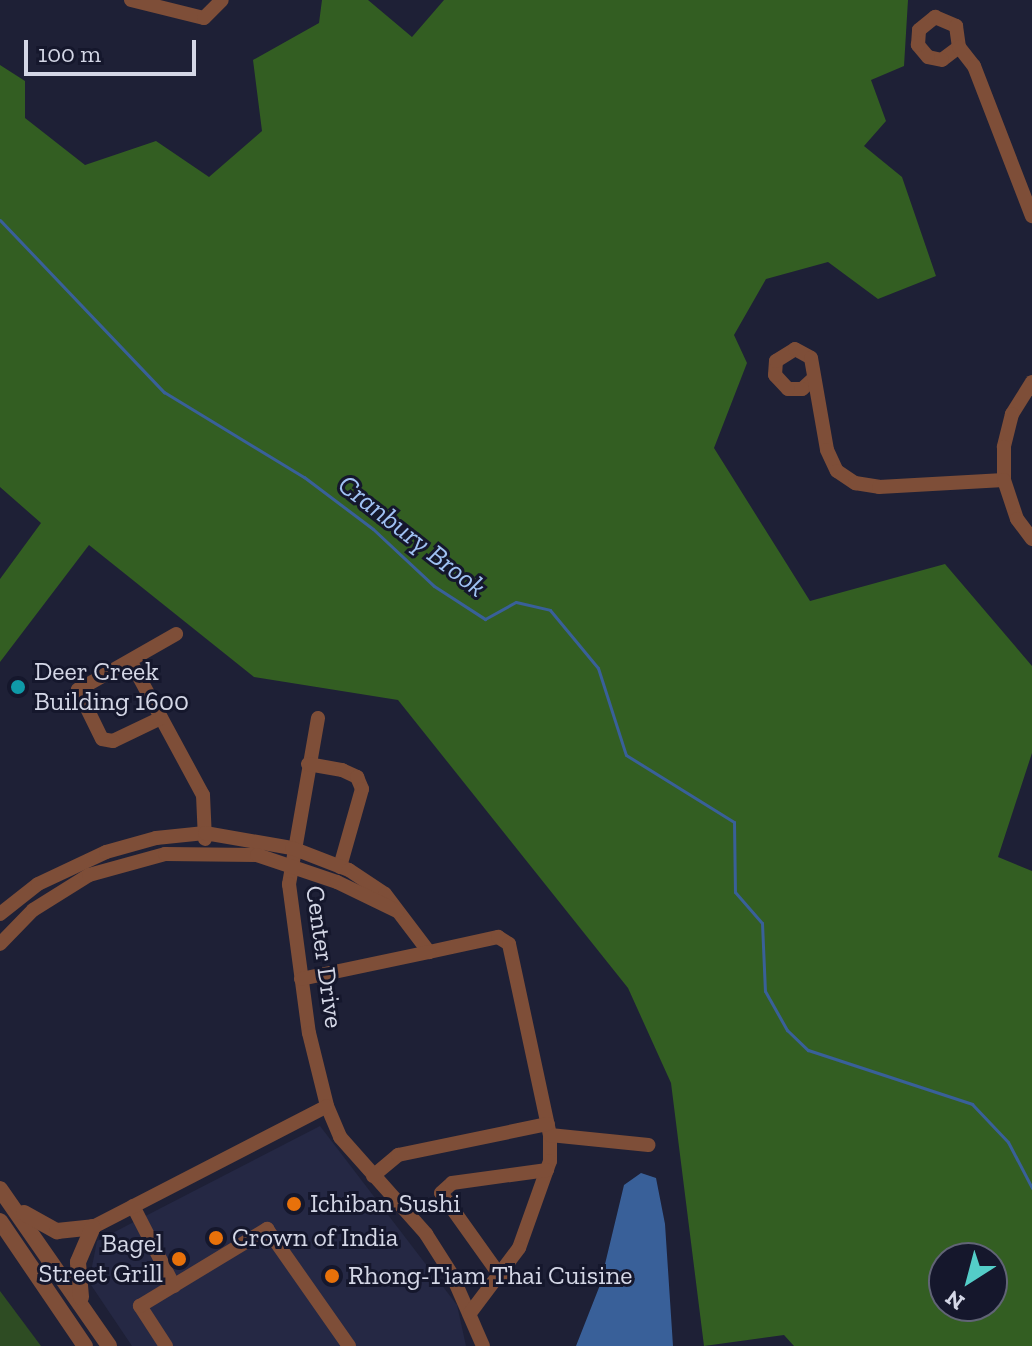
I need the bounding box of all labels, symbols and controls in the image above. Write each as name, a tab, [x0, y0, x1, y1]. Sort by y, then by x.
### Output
scale bar	[28, 24, 200, 74]
text: 100 m	[38, 39, 101, 68]
water label: Cranbury Brook	[331, 468, 493, 604]
place label: Deer Creek Building 1600	[34, 656, 189, 718]
marker: Deer Creek Building 1600	[9, 678, 27, 696]
street label: Center Drive	[299, 884, 349, 1030]
place label: Ichiban Sushi	[310, 1188, 461, 1220]
marker: Ichiban Sushi	[285, 1195, 303, 1213]
place label: Crown of India	[232, 1222, 398, 1254]
place label: Bagel Street Grill	[39, 1228, 163, 1290]
marker: Crown of India	[207, 1229, 225, 1247]
north arrow	[928, 1242, 1008, 1322]
marker: Bagel Street Grill	[170, 1250, 188, 1268]
place label: Rhong-Tiam Thai Cuisine	[348, 1260, 633, 1292]
marker: Rhong-Tiam Thai Cuisine	[323, 1267, 341, 1285]
text: N	[940, 1284, 969, 1316]

